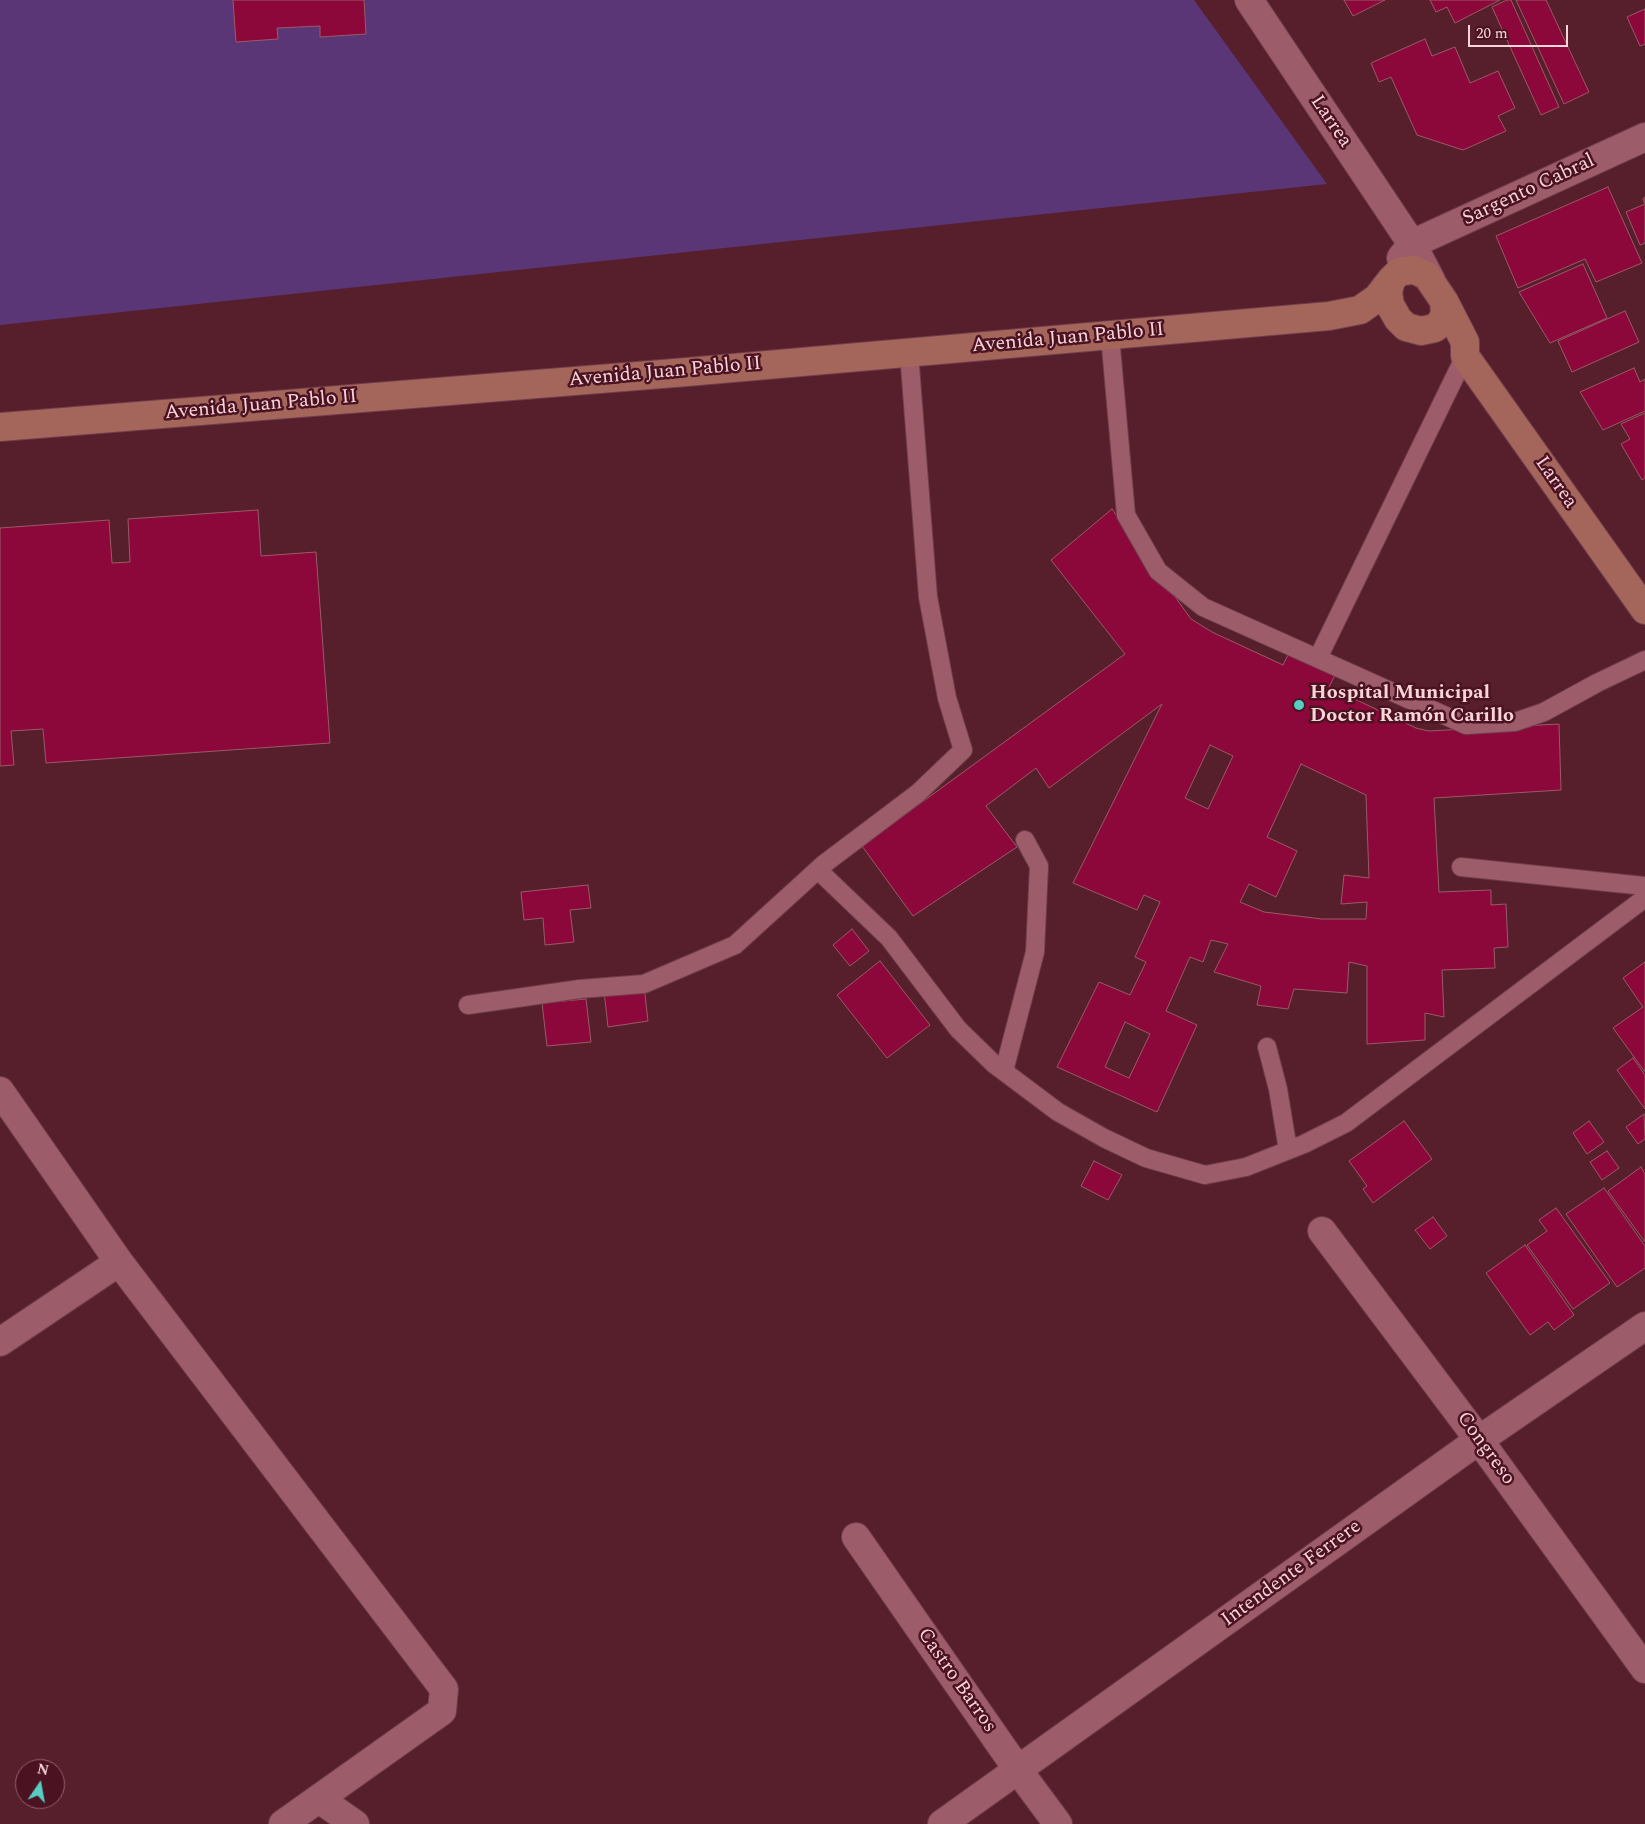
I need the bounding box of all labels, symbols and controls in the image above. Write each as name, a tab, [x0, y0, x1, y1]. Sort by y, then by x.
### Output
scale bar	[1470, 15, 1570, 47]
text: 20 m	[1476, 22, 1508, 45]
street label: Larrea	[1304, 91, 1356, 153]
street label: Sargento Cabral	[1459, 150, 1599, 232]
street label: Avenida Juan Pablo II	[971, 319, 1165, 359]
street label: Avenida Juan Pablo II	[568, 353, 762, 393]
street label: Avenida Juan Pablo II	[164, 386, 358, 426]
street label: Larrea	[1529, 452, 1581, 514]
place label: Hospital Municipal Doctor Ramón Carillo	[1310, 682, 1514, 729]
marker: Hospital Municipal Doctor Ramón Carillo	[1292, 698, 1306, 712]
street label: Congreso	[1450, 1408, 1520, 1490]
street label: Intendente Ferrere	[1218, 1515, 1366, 1633]
street label: Castro Barros	[911, 1624, 1001, 1738]
text: N	[35, 1758, 51, 1781]
north arrow	[15, 1759, 65, 1809]

